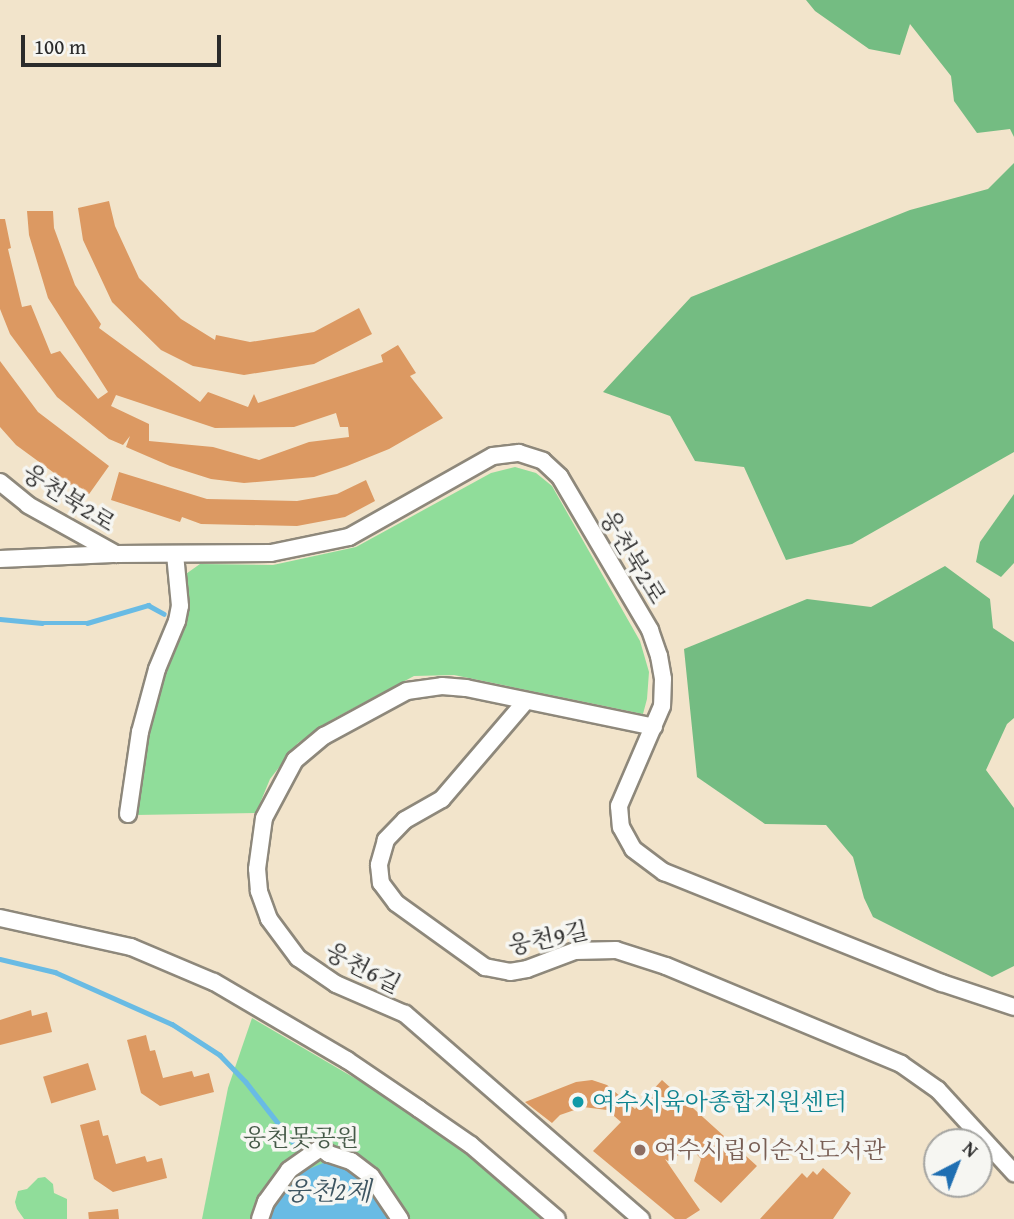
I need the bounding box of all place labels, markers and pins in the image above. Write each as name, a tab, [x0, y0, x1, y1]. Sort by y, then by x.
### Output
place label: 여수시육아종합지원센터	[592, 1088, 847, 1116]
marker: 여수시육아종합지원센터	[570, 1094, 586, 1110]
place label: 여수시립이순신도서관	[654, 1136, 886, 1164]
marker: 여수시립이순신도서관	[632, 1142, 648, 1158]

